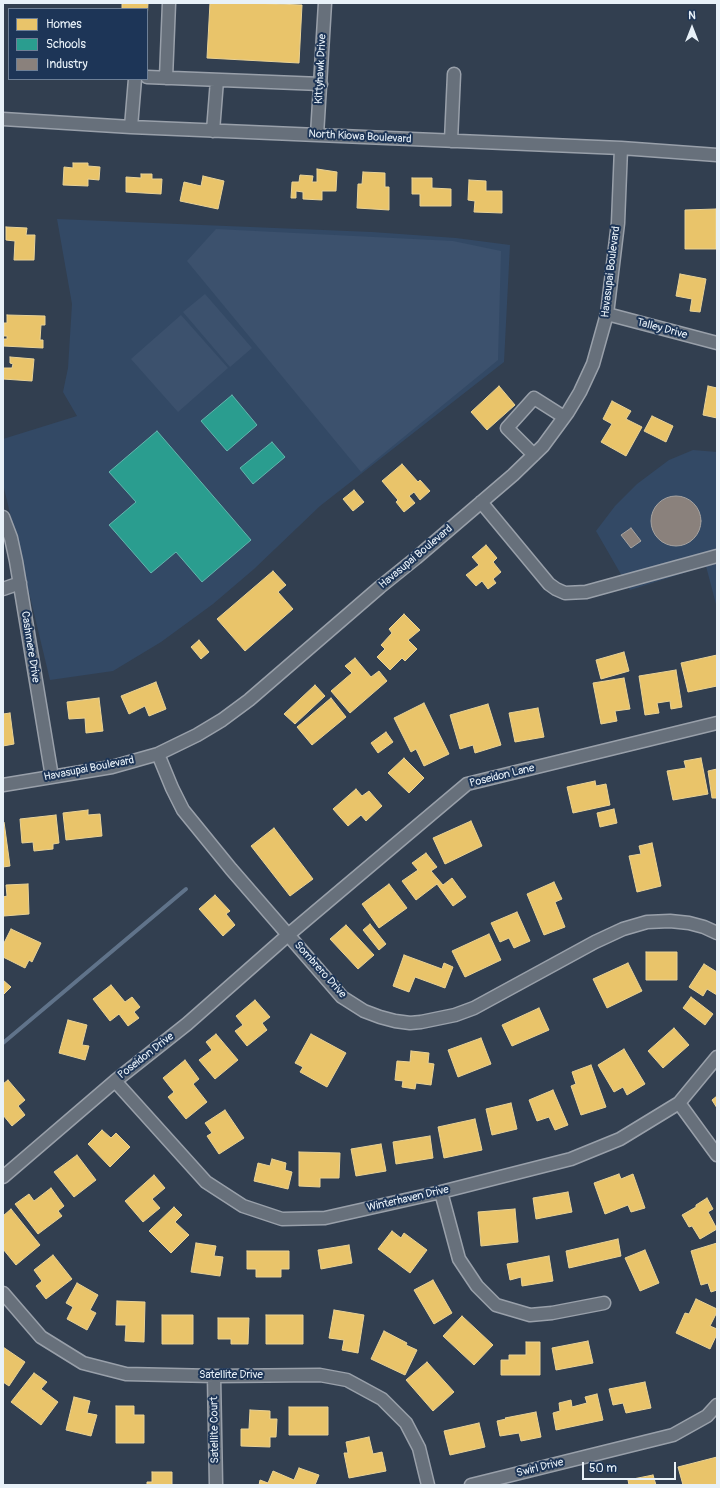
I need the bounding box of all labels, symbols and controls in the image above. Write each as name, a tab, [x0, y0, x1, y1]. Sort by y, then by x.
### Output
legend	[8, 8, 148, 80]
north arrow	[672, 8, 712, 48]
text: N	[688, 9, 696, 22]
text: Homes	[46, 17, 82, 32]
street label: Kittyhawk Drive	[313, 34, 329, 104]
text: Schools	[46, 37, 86, 52]
text: Industry	[46, 57, 88, 72]
street label: North Kiowa Boulevard	[308, 128, 412, 146]
street label: Havasupai Boulevard	[599, 226, 623, 318]
street label: Talley Drive	[635, 316, 689, 342]
street label: Havasupai Boulevard	[377, 522, 455, 592]
street label: Cashmere Drive	[18, 610, 42, 684]
street label: Havasupai Boulevard	[43, 754, 135, 784]
street label: Poseidon Lane	[468, 762, 536, 790]
street label: Sombrero Drive	[291, 939, 349, 1001]
street label: Poseidon Drive	[115, 1030, 177, 1082]
street label: Winterhaven Drive	[366, 1183, 450, 1215]
street label: Satellite Drive	[199, 1368, 263, 1382]
street label: Satellite Court	[208, 1396, 222, 1464]
scale bar	[584, 1454, 678, 1480]
street label: Swirl Drive	[515, 1456, 565, 1480]
text: 50 m	[589, 1461, 617, 1476]

